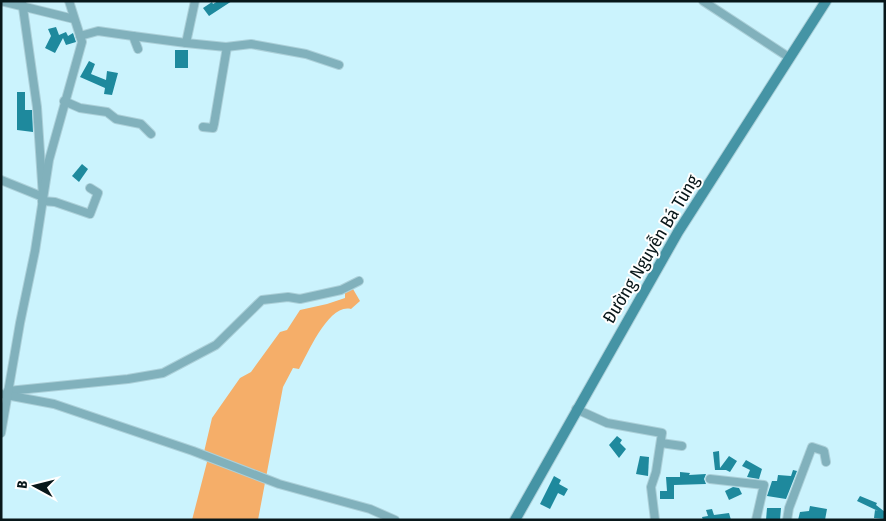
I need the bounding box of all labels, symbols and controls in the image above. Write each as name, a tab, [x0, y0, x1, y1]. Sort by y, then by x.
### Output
street label: Đường Nguyễn Bá Tùng	[598, 170, 704, 327]
north arrow	[10, 461, 60, 511]
text: B	[14, 479, 32, 489]

